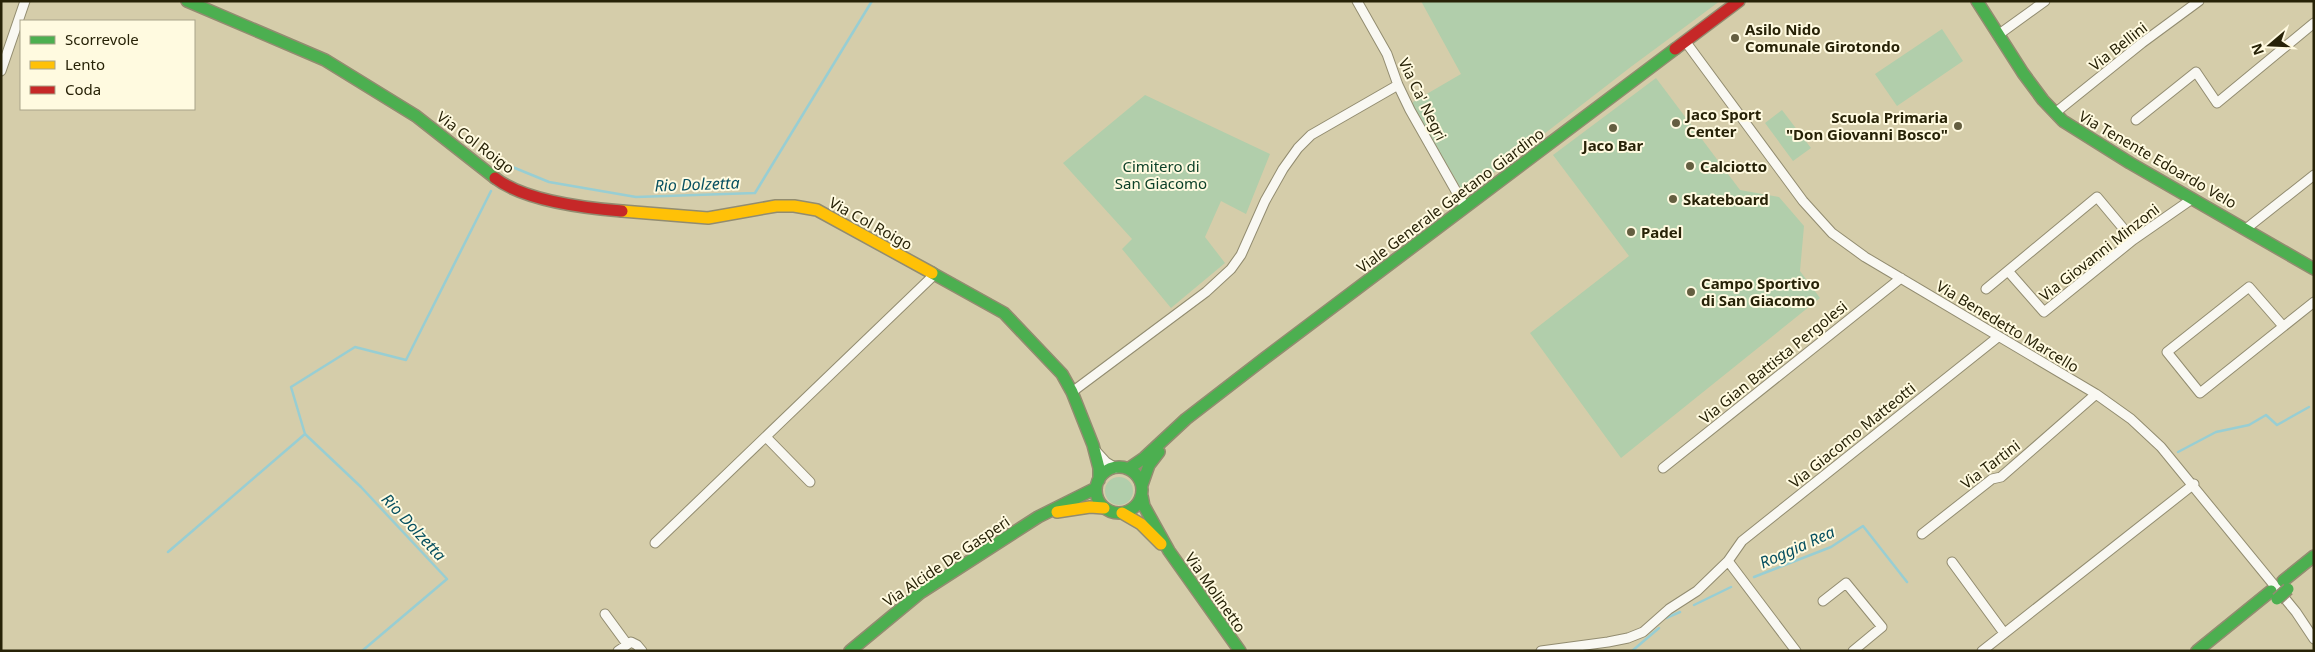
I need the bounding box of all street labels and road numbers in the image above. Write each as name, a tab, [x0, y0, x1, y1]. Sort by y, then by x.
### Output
street label: Via Bellini	[2085, 17, 2151, 75]
street label: Via Ca' Negri	[1394, 54, 1452, 144]
street label: Via Col Roigo	[433, 106, 519, 178]
street label: Via Tenente Edoardo Velo	[2076, 106, 2240, 212]
street label: Viale Generale Gaetano Giardino	[1352, 123, 1548, 277]
street label: Via Col Roigo	[826, 192, 916, 254]
street label: Via Giovanni Minzoni	[2035, 199, 2163, 305]
street label: Via Benedetto Marcello	[1933, 275, 2083, 377]
street label: Via Gian Battista Pergolesi	[1695, 296, 1851, 428]
street label: Via Giacomo Matteotti	[1785, 378, 1919, 492]
street label: Via Tartini	[1956, 435, 2024, 493]
street label: Via Alcide De Gasperi	[879, 511, 1013, 611]
street label: Via Molinetto	[1181, 548, 1251, 636]

